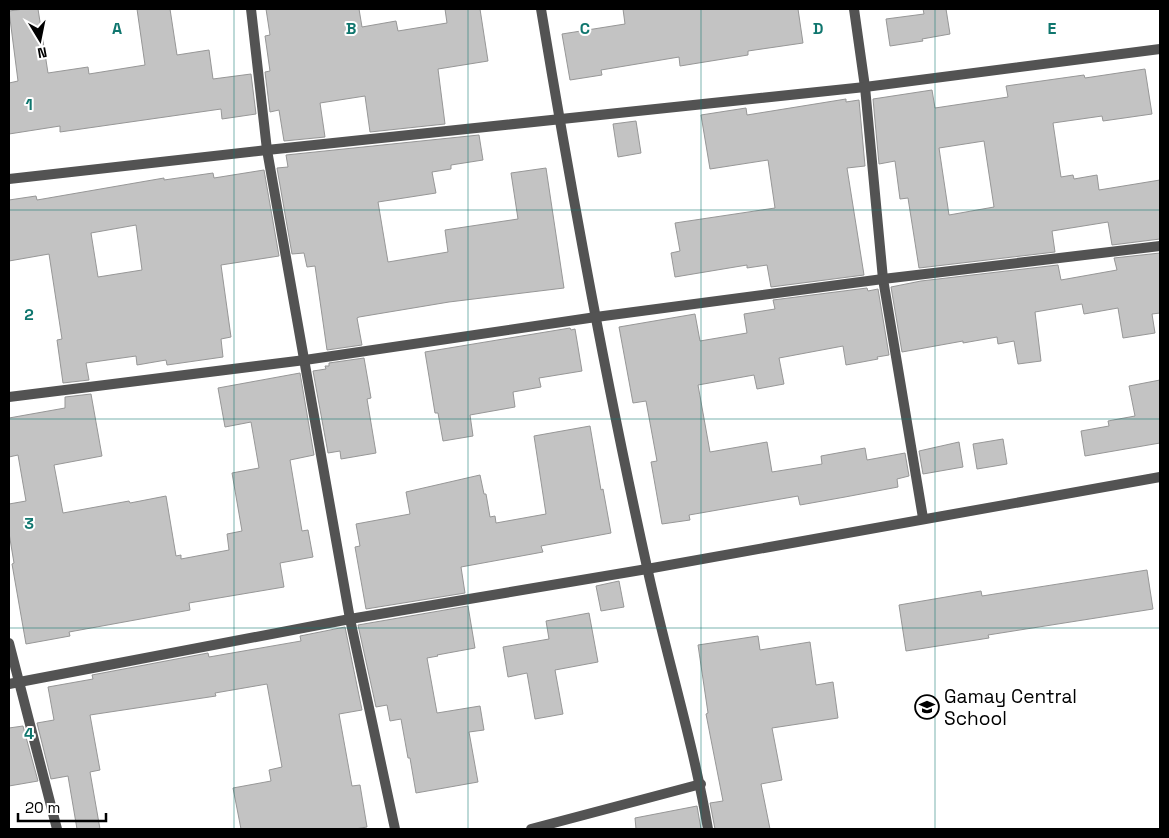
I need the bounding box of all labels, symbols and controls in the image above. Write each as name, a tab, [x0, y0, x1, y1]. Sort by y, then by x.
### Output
north arrow	[15, 15, 65, 65]
text: A	[112, 18, 122, 39]
text: B	[346, 18, 356, 39]
text: C	[580, 18, 590, 39]
text: D	[813, 18, 823, 39]
text: E	[1048, 18, 1057, 39]
text: N	[36, 43, 48, 62]
text: 1	[25, 94, 33, 115]
text: 2	[24, 304, 34, 325]
text: 3	[24, 513, 34, 534]
place label: Gamay Central School	[944, 684, 1077, 731]
school or university icon: Gamay Central School	[914, 694, 940, 720]
text: 4	[24, 723, 34, 744]
scale bar	[18, 790, 105, 822]
text: 20 m	[25, 798, 60, 817]

